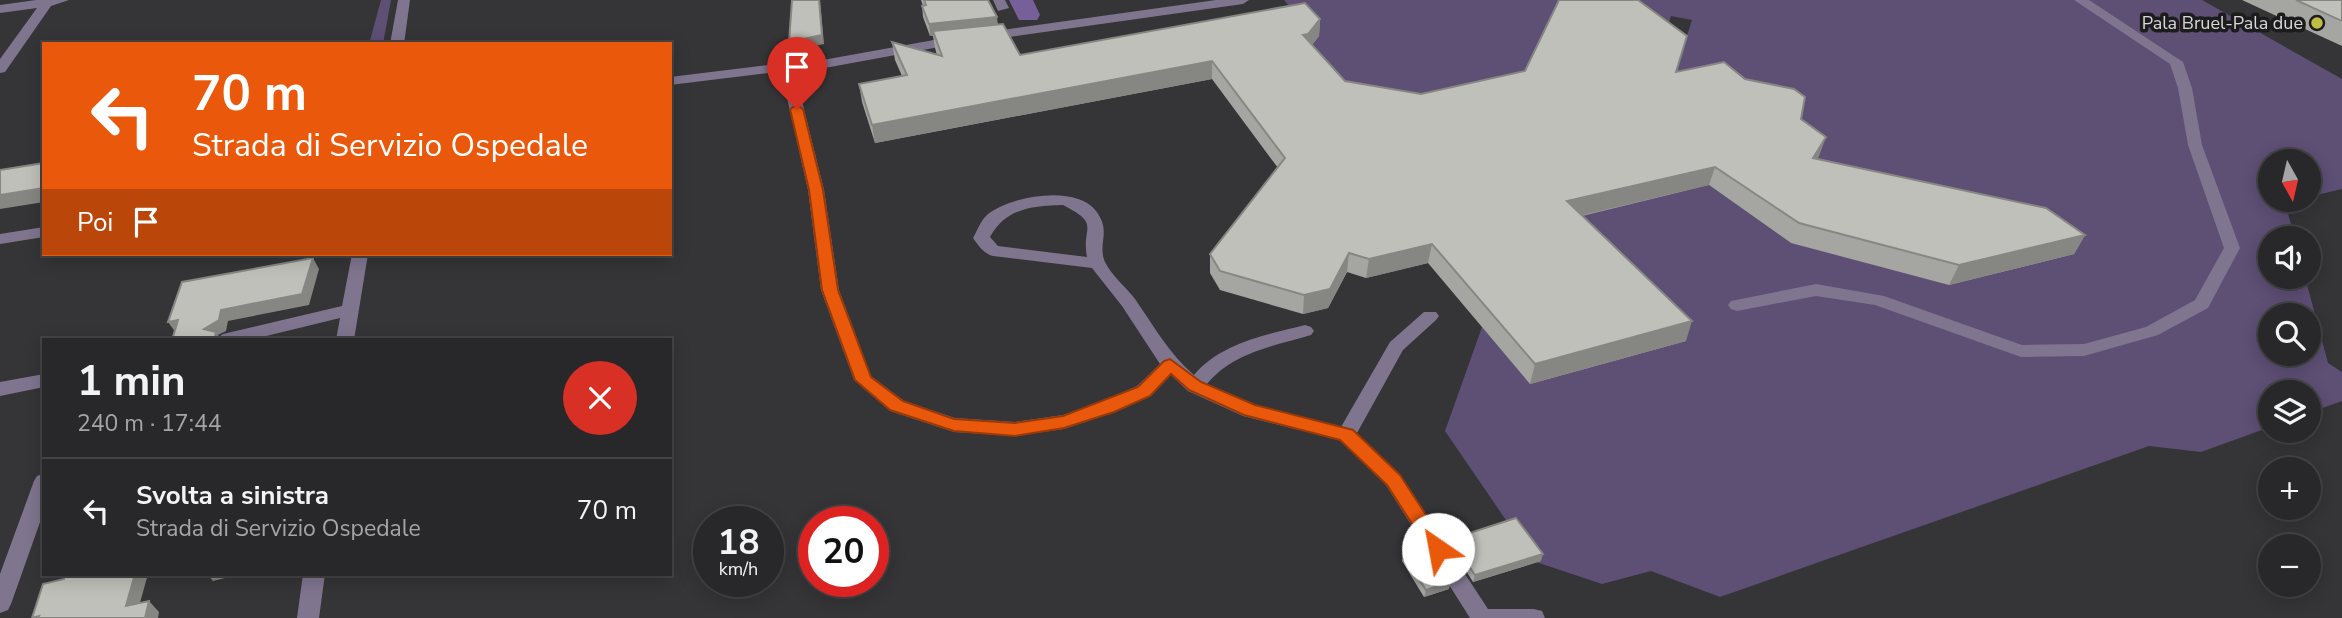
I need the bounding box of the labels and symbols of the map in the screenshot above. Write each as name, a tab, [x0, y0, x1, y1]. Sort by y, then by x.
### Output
place label: Pala Bruel-Pala due	[2142, 11, 2303, 35]
marker: Pala Bruel-Pala due	[2309, 15, 2325, 31]
pin	[767, 37, 827, 109]
north arrow	[2258, 149, 2320, 212]
speed limit sign: 20	[798, 506, 889, 597]
position arrow	[1401, 512, 1475, 586]

